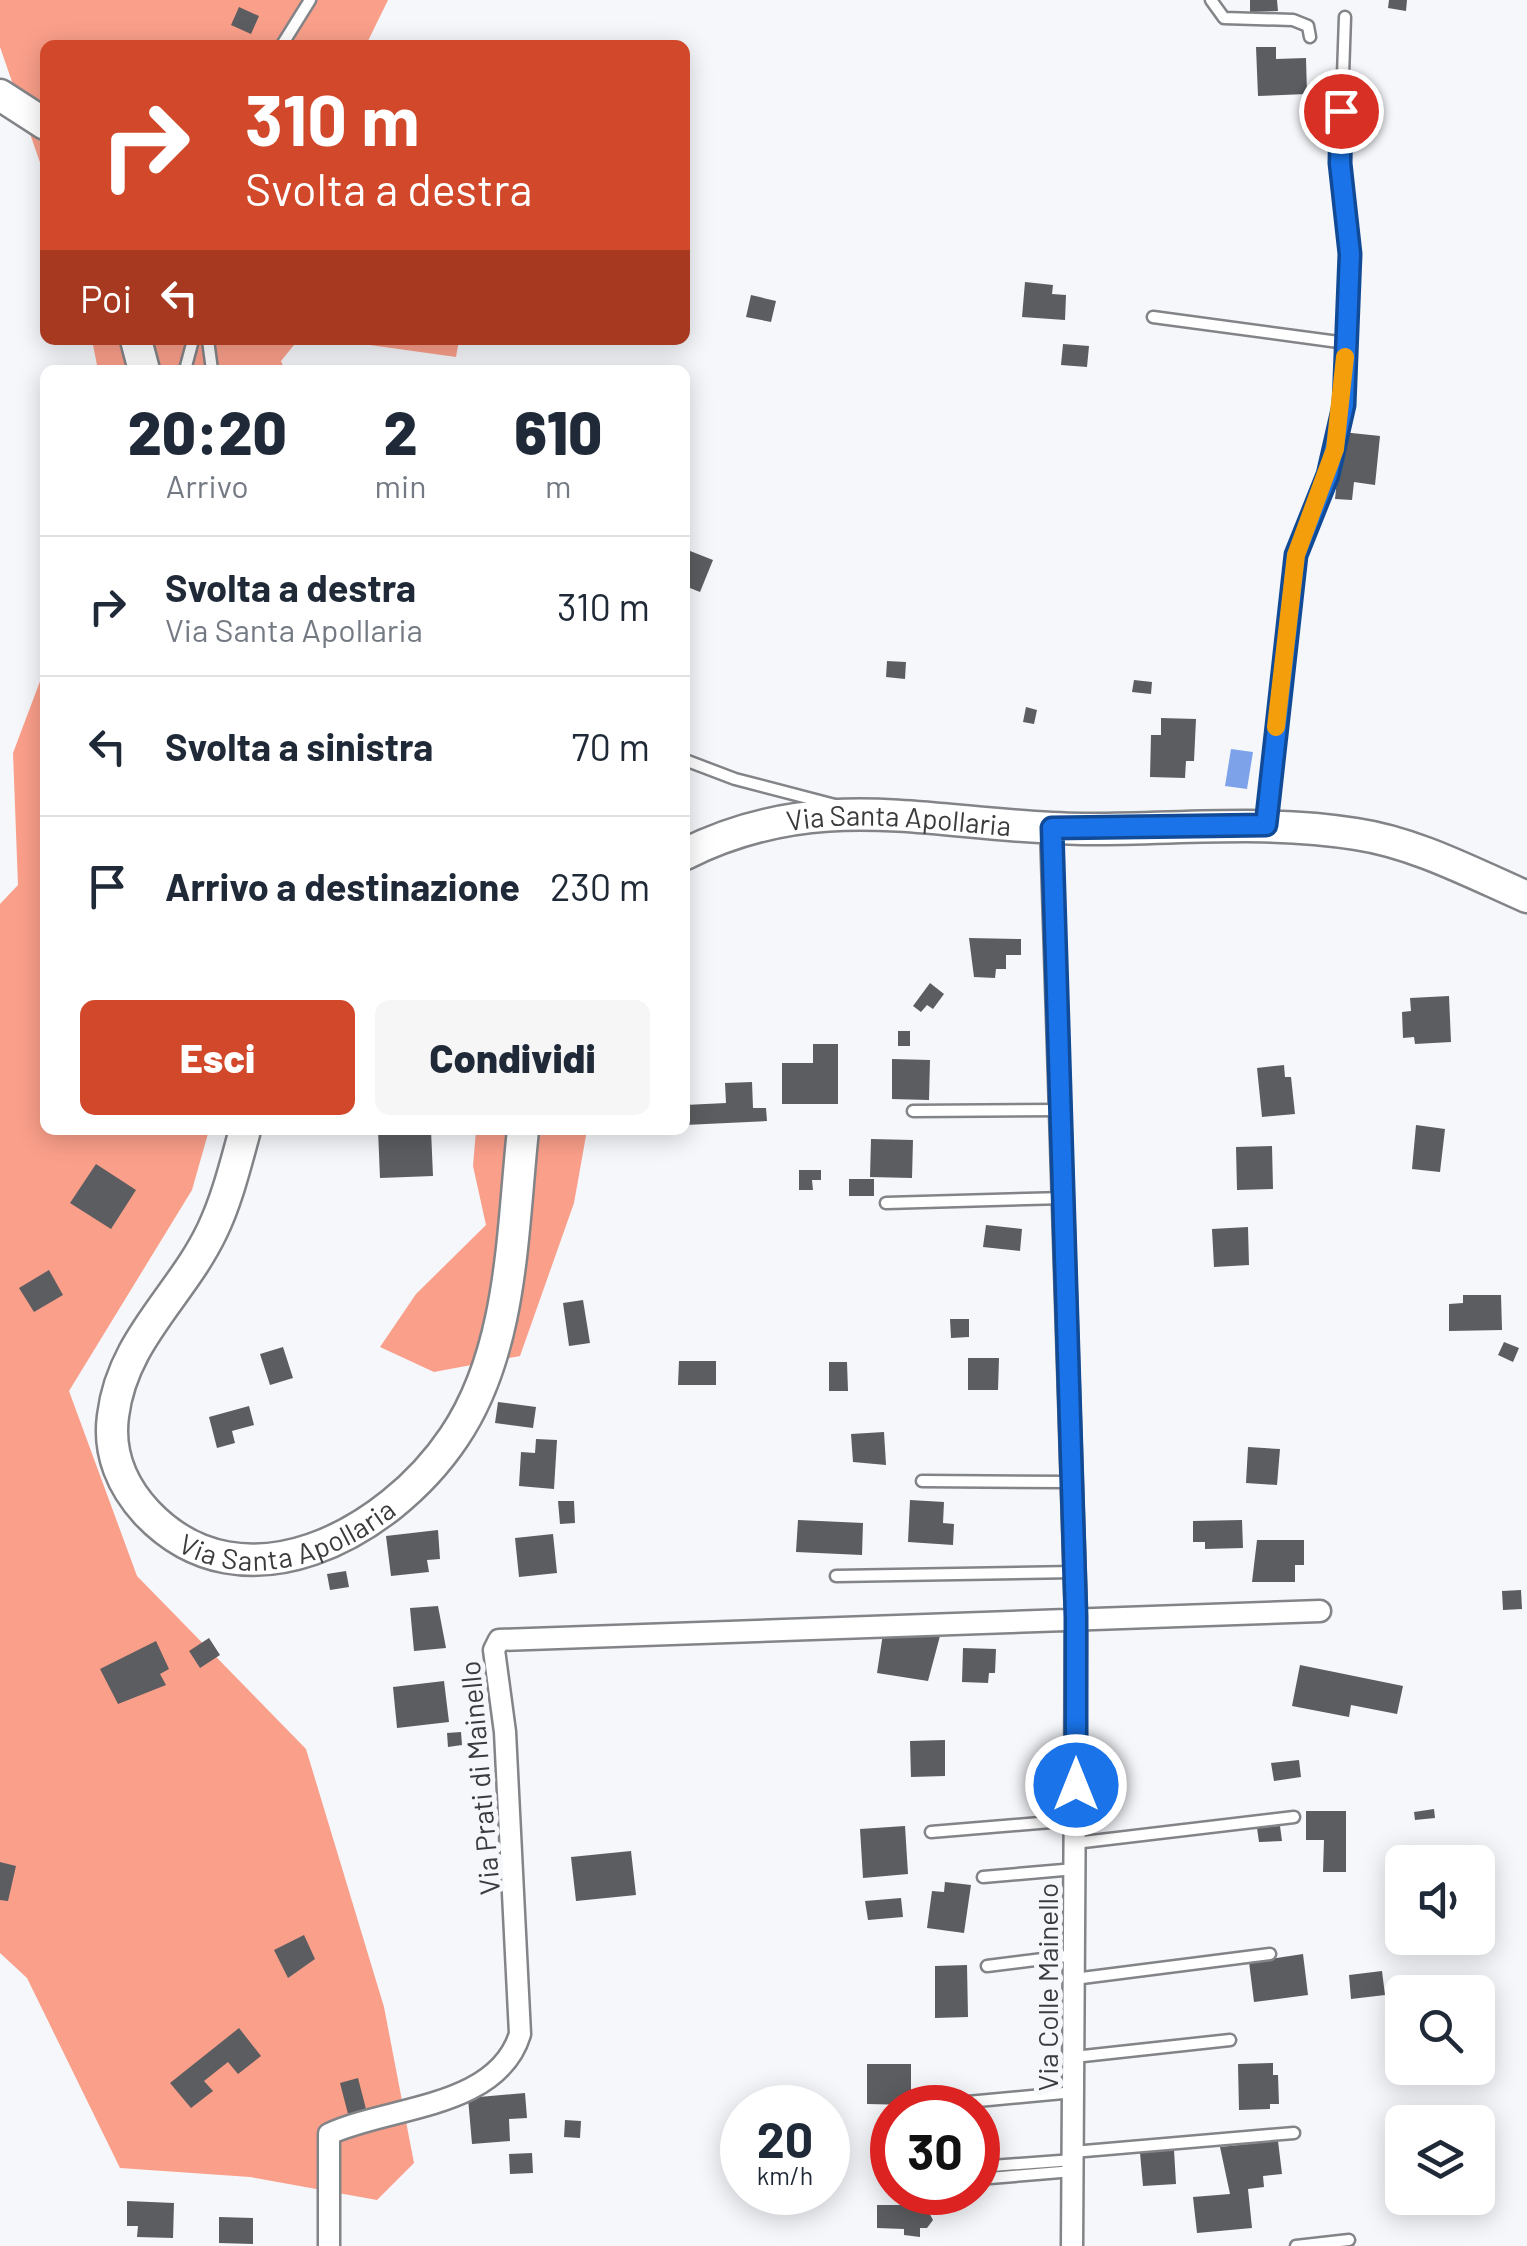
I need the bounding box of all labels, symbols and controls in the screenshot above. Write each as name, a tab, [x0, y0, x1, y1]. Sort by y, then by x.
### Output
pin	[1299, 69, 1384, 154]
text: 310 m	[245, 76, 420, 160]
icon: right	[80, 80, 210, 210]
icon: arrive	[1314, 84, 1369, 139]
text: Svolta a destra	[245, 161, 533, 215]
icon: left	[152, 270, 207, 325]
text: Poi	[80, 275, 132, 321]
text: 20:20	[128, 395, 287, 467]
text: 2	[383, 395, 418, 467]
text: 610	[514, 395, 602, 467]
text: Arrivo	[166, 466, 249, 504]
text: min	[375, 466, 426, 504]
text: m	[545, 466, 571, 504]
text: Svolta a destra	[165, 564, 416, 610]
icon: right	[80, 579, 135, 634]
text: 310 m	[557, 583, 650, 629]
text: Via Santa Apollaria	[165, 610, 423, 648]
icon: left	[80, 719, 135, 774]
text: Svolta a sinistra	[165, 723, 433, 769]
text: 70 m	[572, 723, 650, 769]
street label: Via Santa Apollaria	[784, 797, 1013, 842]
icon: arrive	[80, 859, 135, 914]
text: Arrivo a destinazione	[165, 863, 520, 909]
text: 230 m	[550, 863, 650, 909]
button: Esci	[80, 1000, 355, 1115]
button: Condividi	[375, 1000, 650, 1115]
street label: Via Santa Apollaria	[174, 1491, 401, 1577]
street label: Via Prati di Mainello	[452, 1660, 506, 1896]
position arrow	[1024, 1733, 1128, 1837]
map controls	[1385, 1845, 1495, 2215]
button: sound	[1385, 1845, 1495, 1955]
street label: Via Colle Mainello	[1030, 1883, 1064, 2091]
button: search	[1385, 1975, 1495, 2085]
speed limit sign: 30	[870, 2085, 1000, 2215]
button: layers	[1385, 2105, 1495, 2215]
text: 20	[757, 2108, 813, 2168]
text: km/h	[757, 2160, 813, 2190]

